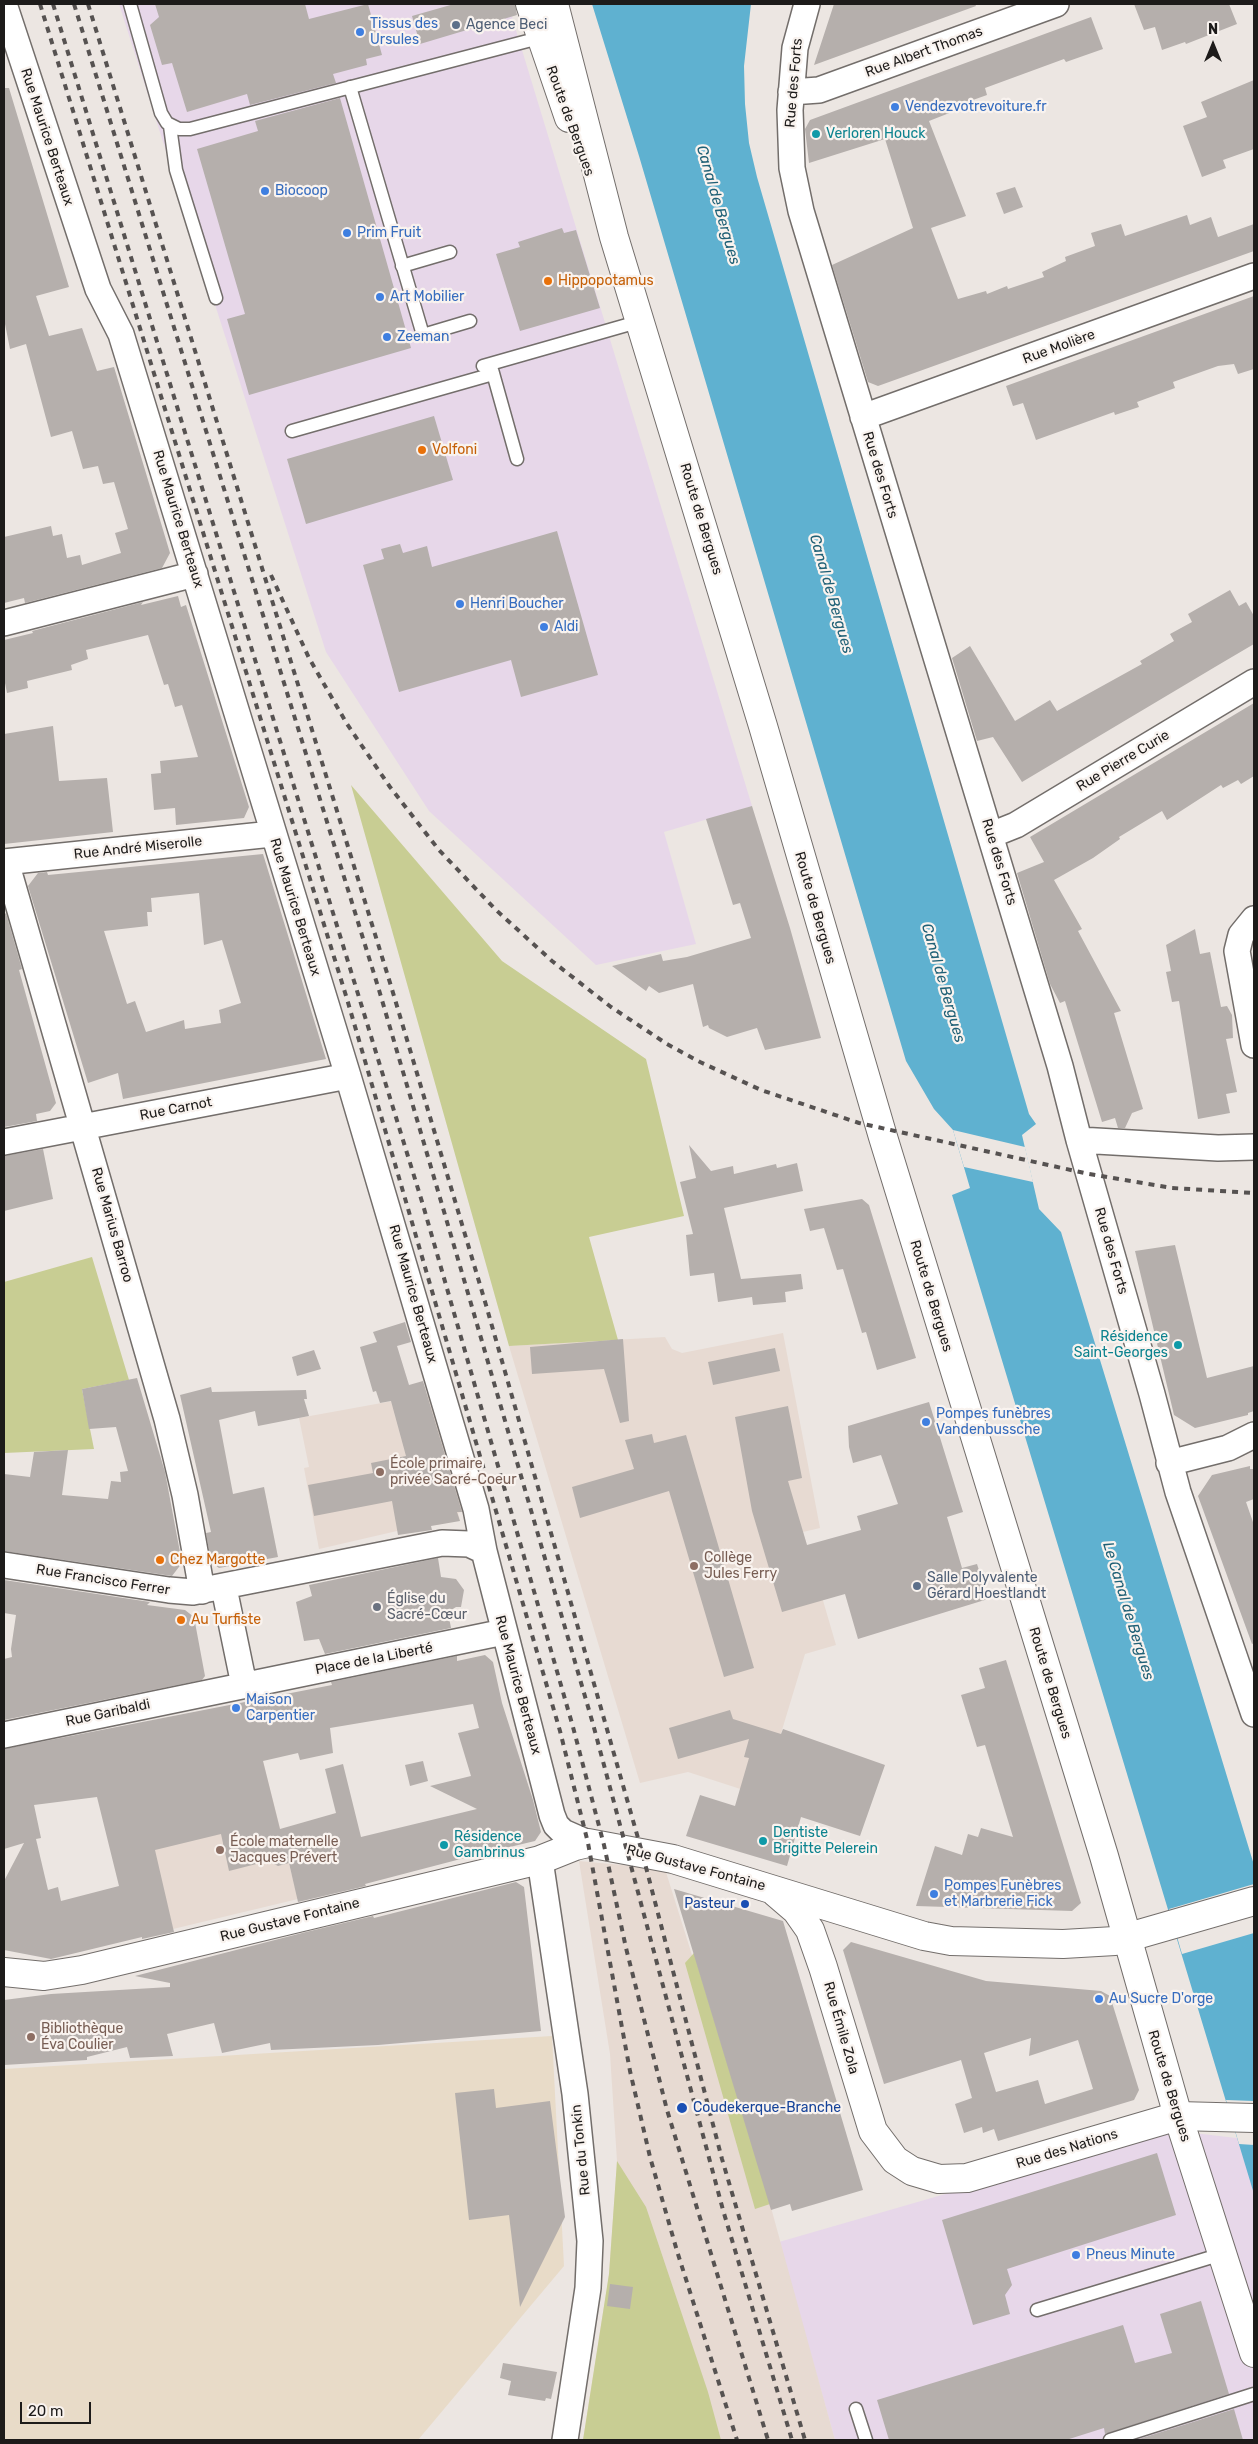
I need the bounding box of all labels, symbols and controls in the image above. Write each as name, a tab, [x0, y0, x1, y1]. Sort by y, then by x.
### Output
place label: Tissus des Ursules	[370, 16, 438, 48]
place label: Agence Beci	[466, 17, 547, 33]
marker: Agence Beci	[450, 19, 462, 31]
north arrow	[1188, 20, 1238, 70]
text: N	[1208, 21, 1218, 38]
street label: Rue Albert Thomas	[863, 23, 985, 81]
marker: Tissus des Ursules	[354, 26, 366, 38]
street label: Rue des Forts	[782, 38, 806, 128]
street label: Route de Bergues	[542, 64, 598, 178]
street label: Rue Maurice Berteaux	[17, 66, 77, 208]
place label: Vendezvotrevoiture.fr	[905, 99, 1046, 115]
marker: Vendezvotrevoiture.fr	[889, 101, 901, 113]
place label: Verloren Houck	[826, 126, 925, 142]
marker: Verloren Houck	[810, 128, 822, 140]
water label: Canal de Bergues	[692, 143, 744, 267]
place label: Biocoop	[275, 183, 328, 199]
marker: Biocoop	[259, 185, 271, 197]
place label: Prim Fruit	[357, 225, 421, 241]
marker: Prim Fruit	[341, 227, 353, 239]
place label: Hippopotamus	[558, 273, 654, 289]
marker: Hippopotamus	[542, 275, 554, 287]
place label: Art Mobilier	[390, 289, 464, 305]
marker: Art Mobilier	[374, 291, 386, 303]
street label: Rue Molière	[1021, 326, 1097, 368]
place label: Zeeman	[397, 329, 450, 345]
marker: Zeeman	[381, 331, 393, 343]
street label: Rue des Forts	[859, 430, 901, 520]
place label: Volfoni	[432, 442, 477, 458]
marker: Volfoni	[416, 444, 428, 456]
street label: Rue Maurice Berteaux	[149, 448, 207, 590]
street label: Route de Bergues	[676, 461, 726, 577]
water label: Canal de Bergues	[805, 532, 857, 656]
place label: Henri Boucher	[470, 596, 564, 612]
marker: Henri Boucher	[454, 598, 466, 610]
place label: Aldi	[554, 619, 578, 635]
marker: Aldi	[538, 621, 550, 633]
street label: Rue Pierre Curie	[1074, 727, 1172, 795]
street label: Rue des Forts	[978, 817, 1020, 907]
street label: Rue André Miserolle	[73, 833, 203, 863]
street label: Rue Maurice Berteaux	[266, 836, 324, 978]
street label: Route de Bergues	[791, 850, 839, 966]
water label: Canal de Bergues	[917, 921, 969, 1045]
street label: Rue Carnot	[138, 1094, 214, 1124]
street label: Rue Marius Barroo	[88, 1165, 136, 1285]
street label: Rue des Forts	[1091, 1206, 1131, 1296]
street label: Rue Maurice Berteaux	[385, 1223, 441, 1365]
street label: Route de Bergues	[906, 1238, 956, 1354]
place label: Résidence Saint-Georges	[1074, 1329, 1168, 1361]
marker: Résidence Saint-Georges	[1172, 1339, 1184, 1351]
place label: Pompes funèbres Vandenbussche	[936, 1406, 1051, 1438]
marker: Pompes funèbres Vandenbussche	[920, 1416, 932, 1428]
place label: École primaire privée Sacré-Coeur	[390, 1456, 517, 1488]
marker: École primaire privée Sacré-Coeur	[374, 1466, 386, 1478]
water label: Le Canal de Bergues	[1098, 1540, 1158, 1682]
place label: Collège Jules Ferry	[704, 1550, 777, 1582]
place label: Chez Margotte	[170, 1552, 265, 1568]
marker: Chez Margotte	[154, 1554, 166, 1566]
marker: Collège Jules Ferry	[688, 1560, 700, 1572]
street label: Rue Francisco Ferrer	[35, 1561, 171, 1599]
place label: Salle Polyvalente Gérard Hoestlandt	[927, 1570, 1046, 1602]
marker: Salle Polyvalente Gérard Hoestlandt	[911, 1580, 923, 1592]
place label: Église du Sacré-Cœur	[387, 1591, 467, 1624]
marker: Église du Sacré-Cœur	[371, 1601, 383, 1613]
place label: Au Turfiste	[191, 1612, 261, 1628]
marker: Au Turfiste	[175, 1614, 187, 1626]
street label: Rue Maurice Berteaux	[491, 1614, 545, 1756]
street label: Route de Bergues	[1025, 1625, 1075, 1741]
street label: Place de la Liberté	[314, 1639, 434, 1679]
place label: Maison Carpentier	[246, 1692, 315, 1724]
street label: Rue Garibaldi	[64, 1696, 152, 1730]
marker: Maison Carpentier	[230, 1702, 242, 1714]
place label: Dentiste Brigitte Pelerein	[773, 1825, 878, 1858]
place label: Résidence Gambrinus	[454, 1829, 525, 1861]
place label: École maternelle Jacques Prévert	[230, 1834, 339, 1866]
marker: Dentiste Brigitte Pelerein	[757, 1835, 769, 1847]
marker: Résidence Gambrinus	[438, 1839, 450, 1851]
street label: Rue Gustave Fontaine	[625, 1841, 767, 1895]
marker: École maternelle Jacques Prévert	[214, 1844, 226, 1856]
place label: Pompes Funèbres et Marbrerie Fick	[944, 1878, 1061, 1910]
marker: Pompes Funèbres et Marbrerie Fick	[928, 1888, 940, 1900]
street label: Rue Gustave Fontaine	[219, 1895, 361, 1945]
place label: Pasteur	[684, 1896, 735, 1912]
marker: Pasteur	[739, 1898, 751, 1910]
street label: Rue Émile Zola	[820, 1980, 862, 2076]
place label: Au Sucre D'orge	[1109, 1991, 1213, 2007]
marker: Au Sucre D'orge	[1093, 1993, 1105, 2005]
place label: Bibliothèque Éva Coulier	[41, 2021, 123, 2054]
street label: Route de Bergues	[1144, 2028, 1194, 2144]
marker: Bibliothèque Éva Coulier	[25, 2031, 37, 2043]
place label: Coudekerque-Branche	[693, 2100, 841, 2116]
marker: Coudekerque-Branche	[675, 2101, 689, 2115]
street label: Rue du Tonkin	[568, 2104, 594, 2196]
street label: Rue des Nations	[1014, 2126, 1120, 2172]
place label: Pneus Minute	[1086, 2247, 1175, 2263]
marker: Pneus Minute	[1070, 2249, 1082, 2261]
scale bar	[22, 2392, 94, 2424]
text: 20 m	[28, 2402, 63, 2420]

